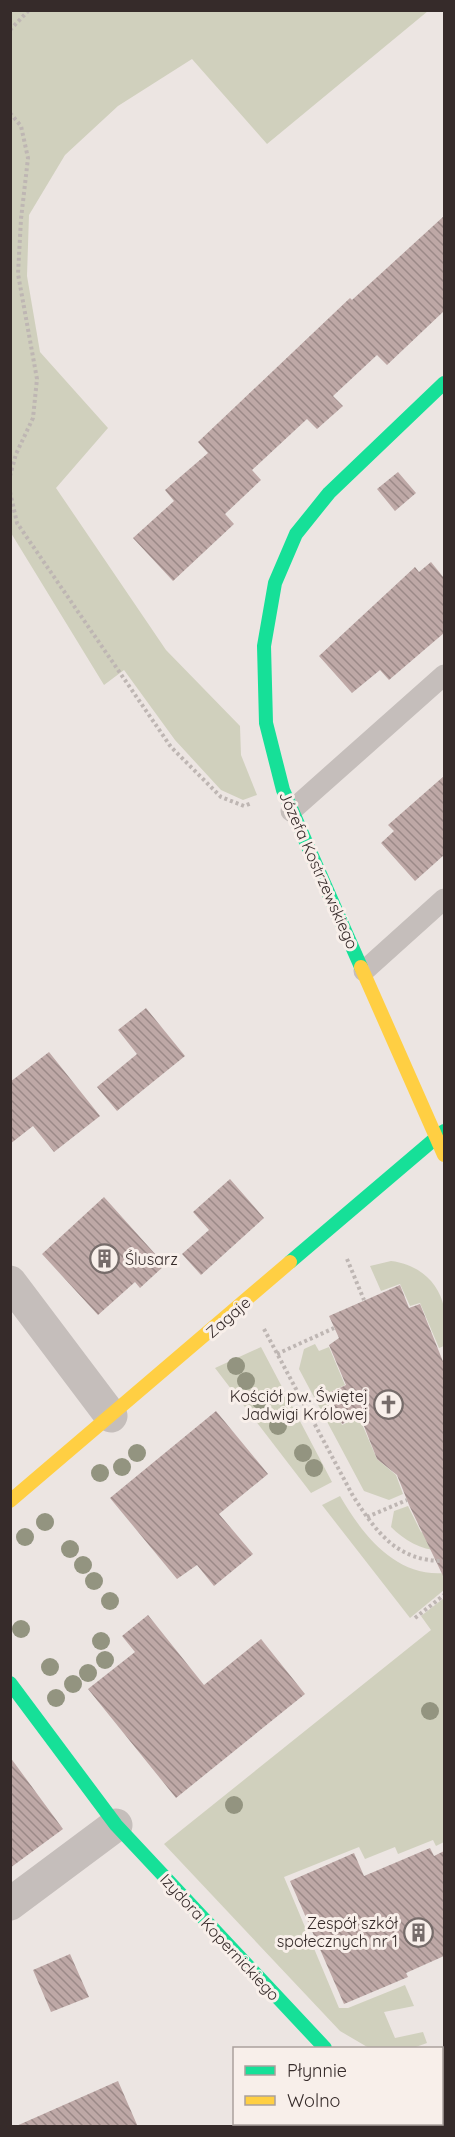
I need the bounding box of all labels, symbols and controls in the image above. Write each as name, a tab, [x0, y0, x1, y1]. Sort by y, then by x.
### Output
street label: Józefa Kostrzewskiego	[275, 788, 363, 952]
building icon: Ślusarz	[88, 1243, 120, 1275]
place label: Ślusarz	[125, 1249, 178, 1269]
street label: Zagaje	[201, 1292, 255, 1342]
place label: Kościół pw. Świętej Jadwigi Królowej	[230, 1386, 368, 1424]
church icon: Kościół pw. Świętej Jadwigi Królowej	[373, 1389, 405, 1421]
street label: Izydora Kopernickiego	[156, 1869, 284, 2005]
place label: Zespół szkół społecznych nr 1	[277, 1913, 398, 1951]
building icon: Zespół szkół społecznych nr 1	[403, 1916, 435, 1948]
legend	[233, 2047, 443, 2125]
text: Płynnie	[287, 2059, 347, 2082]
text: Wolno	[287, 2089, 340, 2112]

